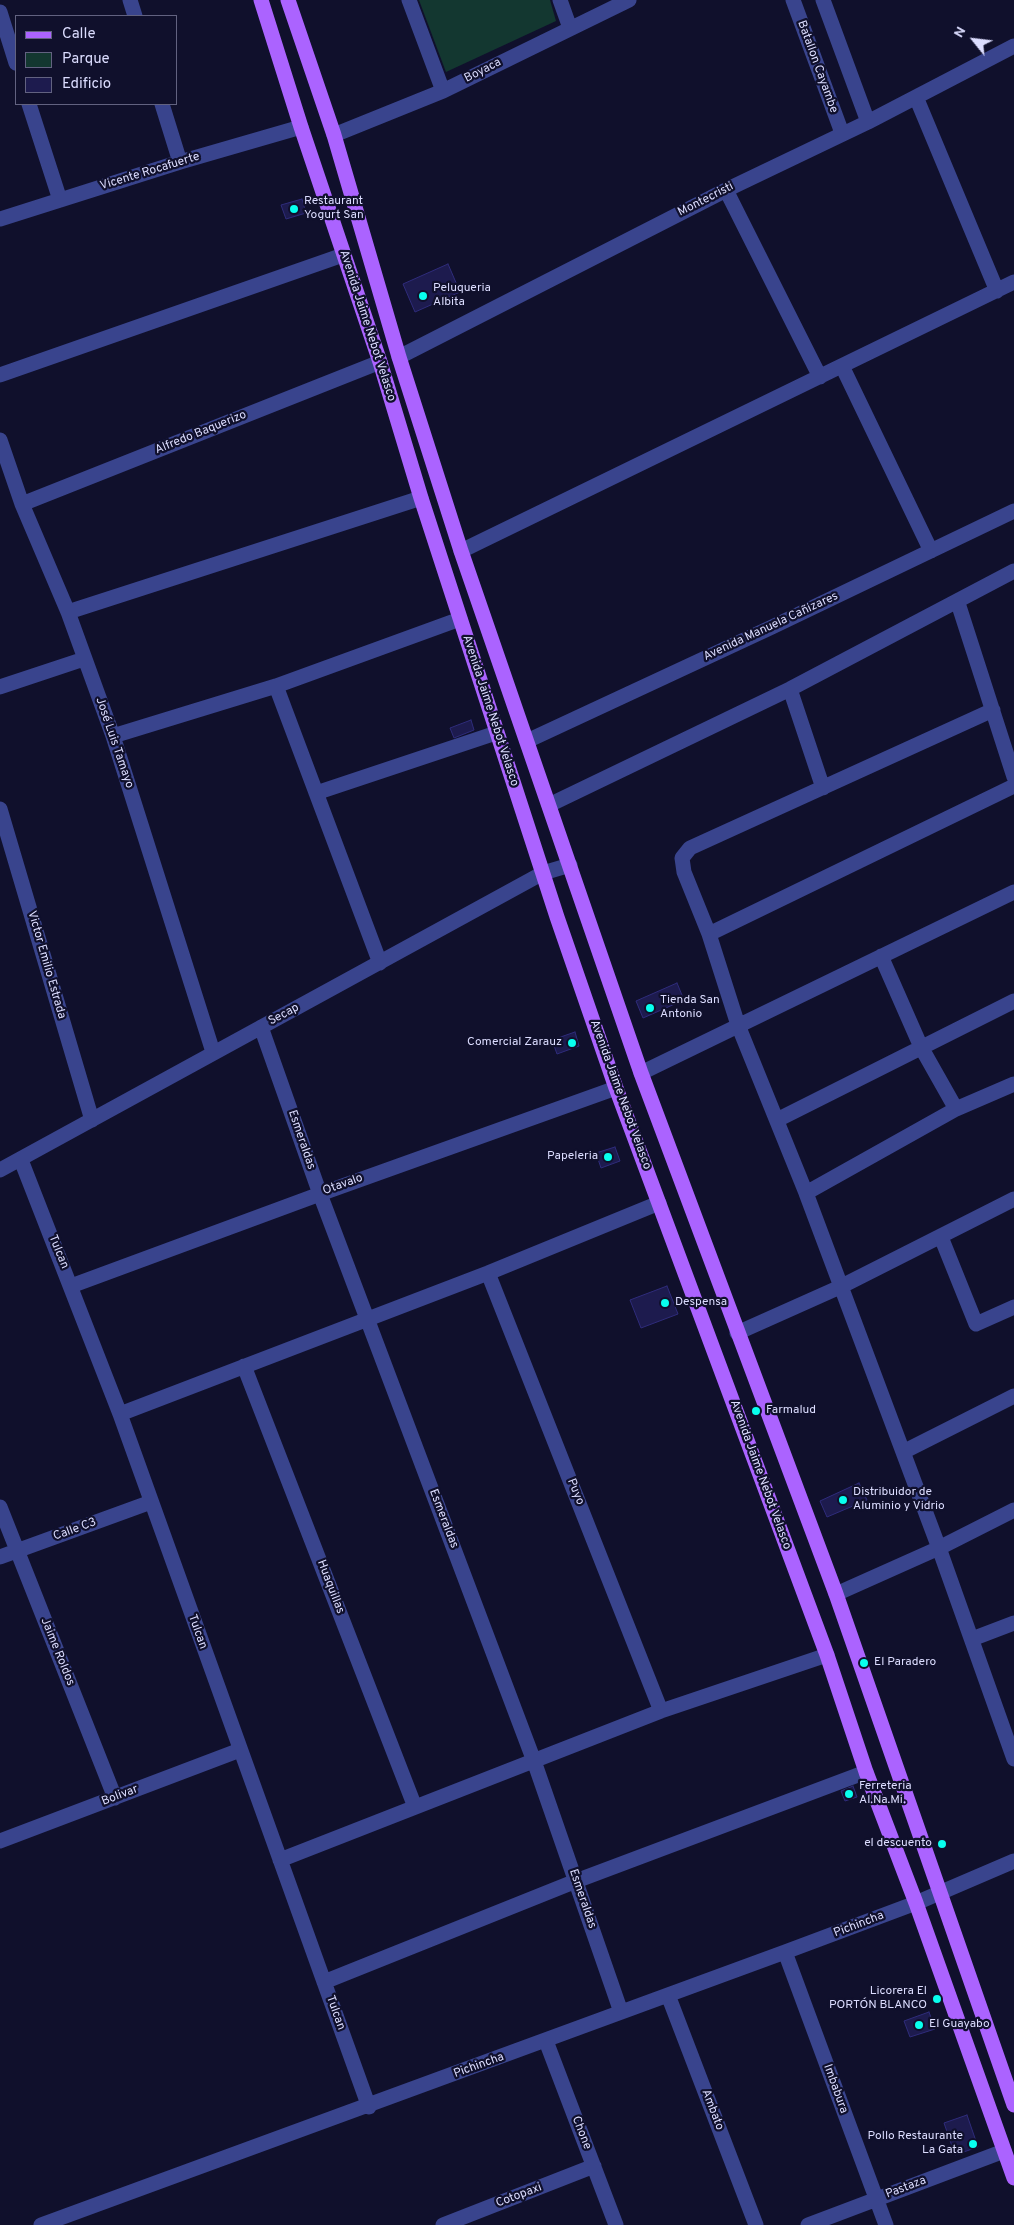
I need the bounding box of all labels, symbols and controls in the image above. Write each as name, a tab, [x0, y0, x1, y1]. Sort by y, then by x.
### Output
legend	[15, 15, 178, 105]
north arrow	[949, 15, 999, 65]
street label: Batallon Cayambe	[794, 19, 840, 115]
text: N	[951, 24, 970, 41]
text: Calle	[62, 25, 96, 44]
text: Parque	[62, 50, 110, 69]
street label: Boyaca	[462, 56, 504, 86]
text: Edificio	[62, 75, 111, 94]
street label: Vicente Rocafuerte	[99, 150, 201, 194]
street label: Montecristi	[676, 180, 736, 220]
place label: Restaurant Yogurt San	[304, 195, 364, 223]
marker: Restaurant Yogurt San	[288, 203, 300, 215]
street label: Avenida Jaime Nebot Velasco	[336, 249, 398, 403]
place label: Peluqueria Albita	[433, 282, 491, 310]
marker: Peluqueria Albita	[417, 290, 429, 302]
street label: Alfredo Baquerizo	[153, 408, 249, 458]
street label: Avenida Manuela Cañizares	[701, 589, 841, 665]
street label: Avenida Jaime Nebot Velasco	[459, 634, 521, 788]
street label: José Luis Tamayo	[92, 696, 136, 790]
street label: Victor Emilio Estrada	[24, 909, 68, 1021]
place label: Tienda San Antonio	[660, 994, 720, 1022]
street label: Secap	[266, 1001, 302, 1029]
marker: Tienda San Antonio	[644, 1002, 656, 1014]
street label: Avenida Jaime Nebot Velasco	[586, 1018, 654, 1172]
place label: Comercial Zarauz	[467, 1036, 562, 1050]
marker: Comercial Zarauz	[566, 1037, 578, 1049]
street label: Esmeraldas	[284, 1108, 318, 1172]
place label: Papeleria	[547, 1150, 598, 1164]
marker: Papeleria	[602, 1151, 614, 1163]
street label: Otavalo	[321, 1171, 365, 1199]
street label: Tulcan	[45, 1233, 71, 1271]
place label: Despensa	[675, 1296, 727, 1310]
marker: Despensa	[659, 1297, 671, 1309]
street label: Avenida Jaime Nebot Velasco	[726, 1398, 794, 1552]
place label: Farmalud	[766, 1404, 816, 1418]
marker: Farmalud	[750, 1405, 762, 1417]
street label: Puyo	[563, 1477, 587, 1507]
place label: Distribuidor de Aluminio y Vidrio	[853, 1486, 945, 1514]
street label: Esmeraldas	[425, 1487, 461, 1551]
marker: Distribuidor de Aluminio y Vidrio	[837, 1494, 849, 1506]
street label: Calle C3	[52, 1516, 98, 1544]
street label: Huaquillas	[313, 1558, 347, 1616]
street label: Tulcan	[184, 1613, 210, 1651]
street label: Jaime Roldos	[37, 1616, 77, 1688]
place label: El Paradero	[874, 1656, 936, 1670]
marker: El Paradero	[858, 1657, 870, 1669]
place label: Ferreteria Al.Na.Mi.	[859, 1780, 912, 1808]
street label: Bolivar	[100, 1782, 140, 1810]
marker: Ferreteria Al.Na.Mi.	[843, 1788, 855, 1800]
place label: el descuento	[864, 1837, 932, 1851]
marker: el descuento	[936, 1838, 948, 1850]
street label: Esmeraldas	[565, 1867, 599, 1931]
street label: Pichincha	[832, 1909, 886, 1941]
place label: Licorera El PORTÓN BLANCO	[829, 1985, 927, 2013]
marker: Licorera El PORTÓN BLANCO	[931, 1993, 943, 2005]
street label: Tulcan	[322, 1994, 348, 2032]
place label: El Guayabo	[929, 2018, 990, 2032]
marker: El Guayabo	[913, 2019, 925, 2031]
street label: Pichincha	[452, 2050, 506, 2082]
street label: Imbabura	[819, 2063, 851, 2115]
street label: Ambato	[698, 2088, 726, 2132]
street label: Chone	[568, 2114, 594, 2152]
place label: Pollo Restaurante La Gata	[867, 2130, 963, 2158]
marker: Pollo Restaurante La Gata	[967, 2138, 979, 2150]
street label: Pastaza	[884, 2174, 928, 2202]
street label: Cotopaxi	[494, 2181, 544, 2211]

